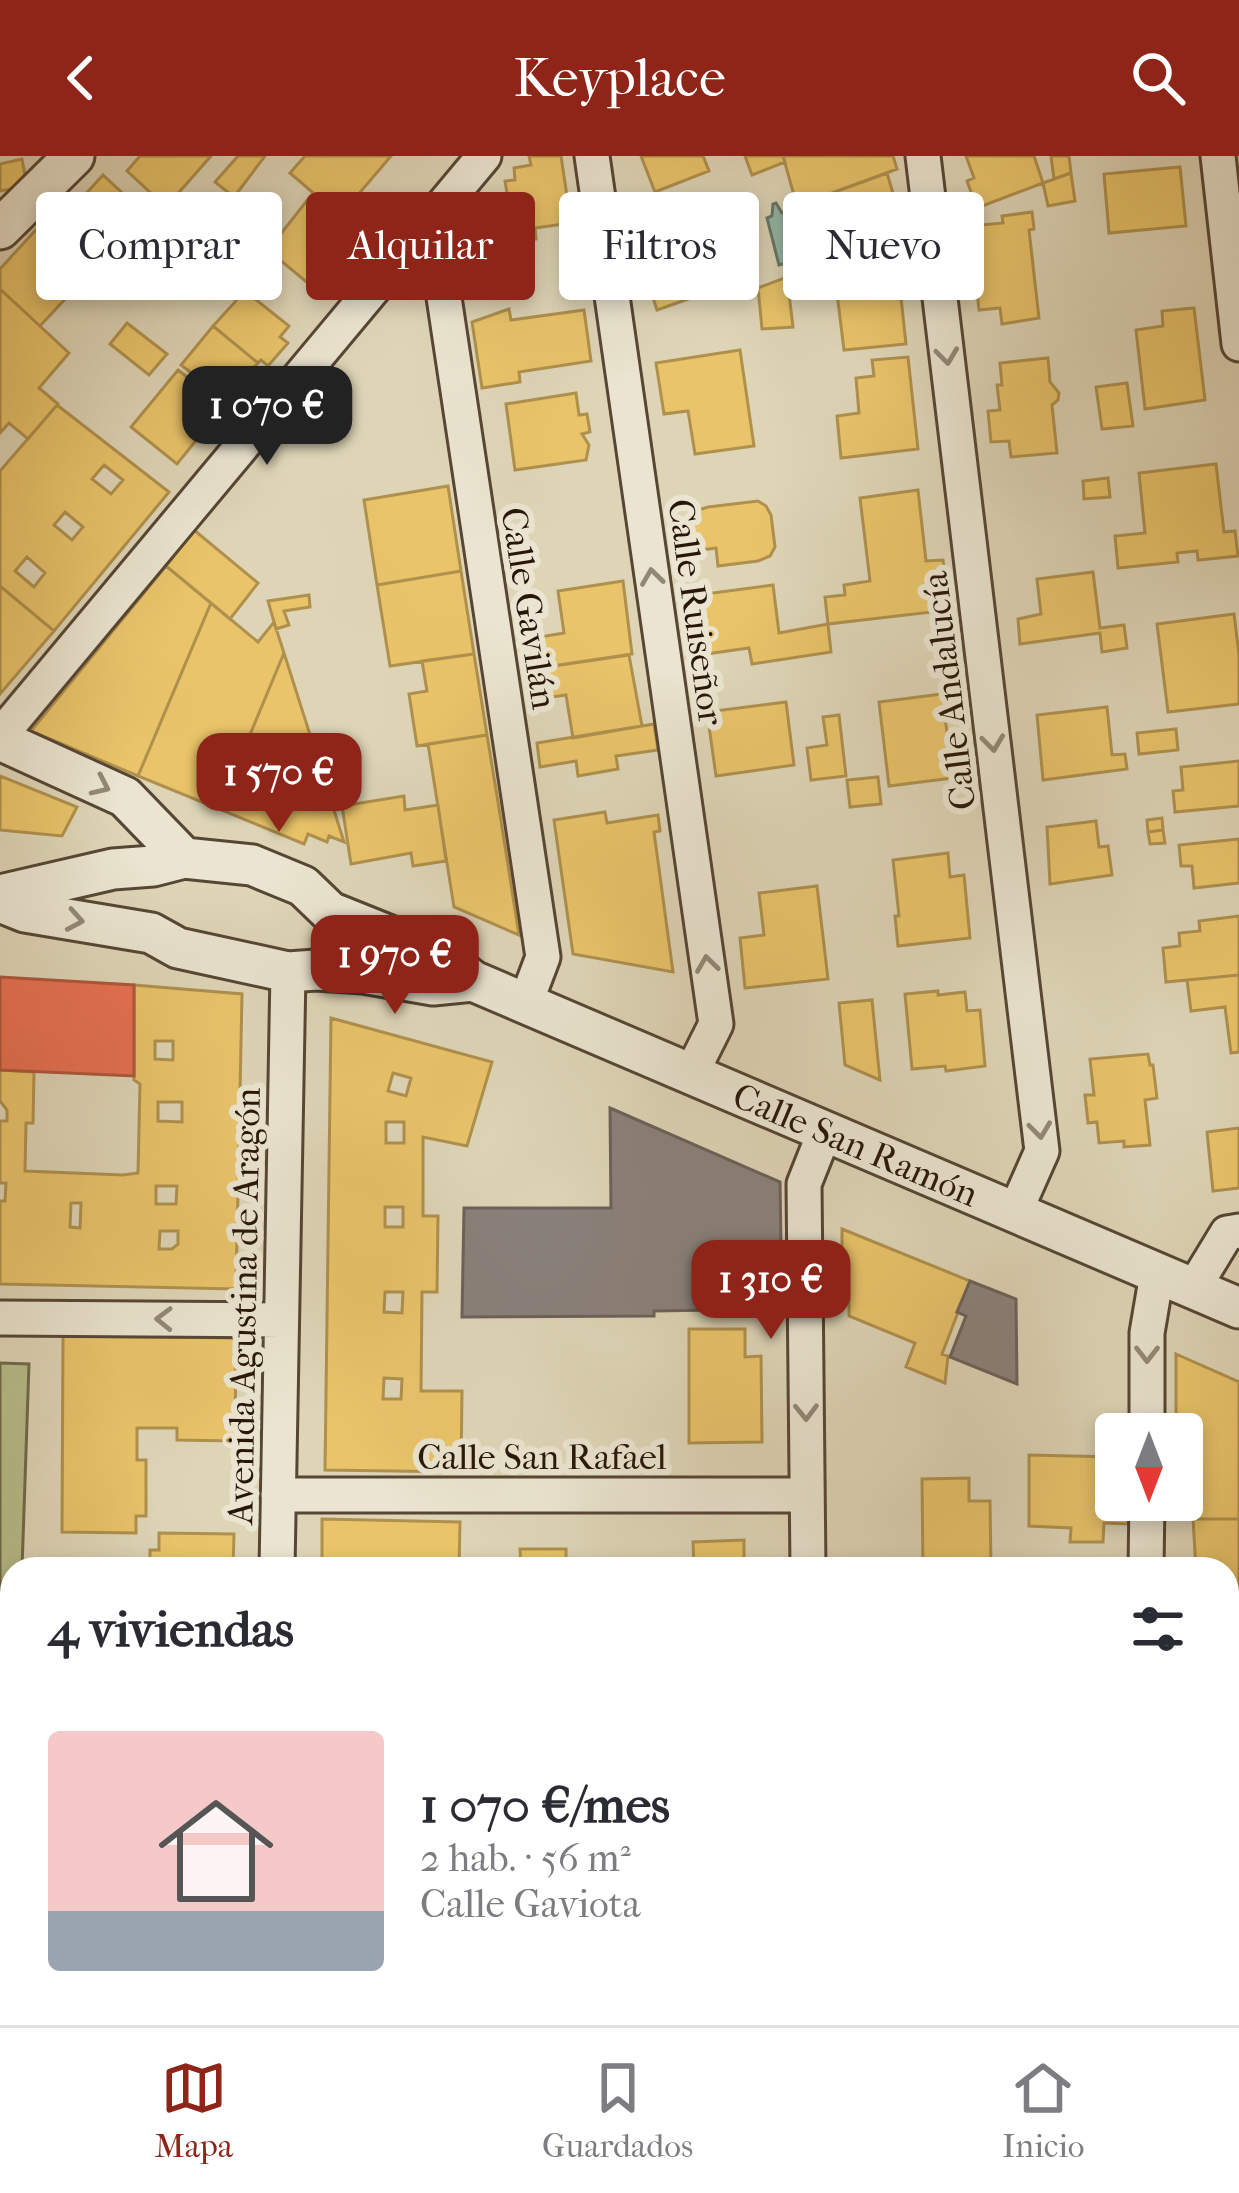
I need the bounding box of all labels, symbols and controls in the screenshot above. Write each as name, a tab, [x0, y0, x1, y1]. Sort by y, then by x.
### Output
icon: back	[48, 45, 114, 111]
icon: search	[1125, 45, 1191, 111]
text: Keyplace	[513, 47, 726, 110]
chip: Comprar	[36, 192, 282, 300]
chip: Alquilar	[306, 192, 535, 300]
chip: Filtros	[559, 192, 759, 300]
chip: Nuevo	[783, 192, 984, 300]
one-way arrow	[934, 346, 960, 365]
pin: 1 070 €	[156, 366, 378, 468]
text: 1 070 €	[209, 382, 325, 428]
street label: Calle Ruiseñor	[659, 496, 733, 728]
street label: Calle Gavilán	[492, 504, 566, 712]
one-way arrow	[640, 568, 666, 587]
street label: Calle Andalucía	[914, 569, 984, 812]
pin: 1 570 €	[168, 733, 390, 835]
one-way arrow	[980, 733, 1006, 753]
text: 1 570 €	[224, 749, 334, 795]
one-way arrow	[89, 772, 110, 795]
one-way arrow	[64, 906, 84, 931]
pin: 1 970 €	[284, 915, 506, 1017]
text: 1 970 €	[338, 931, 452, 977]
one-way arrow	[695, 954, 721, 973]
street label: Calle San Ramón	[727, 1074, 984, 1215]
street label: Avenida Agustina de Aragón	[219, 1087, 269, 1527]
one-way arrow	[1026, 1120, 1052, 1140]
pin: 1 310 €	[660, 1240, 882, 1342]
text: 1 310 €	[718, 1256, 824, 1302]
one-way arrow	[154, 1306, 172, 1332]
one-way arrow	[1134, 1346, 1160, 1364]
one-way arrow	[793, 1404, 819, 1422]
north arrow	[1095, 1413, 1203, 1521]
map controls	[1095, 1413, 1203, 1521]
street label: Calle San Rafael	[417, 1436, 667, 1478]
icon: filters	[1125, 1596, 1191, 1662]
text: 4 viviendas	[48, 1599, 294, 1659]
text: 1 070 €/mes	[420, 1775, 670, 1835]
icon: home	[144, 1779, 288, 1923]
text: 2 hab. · 56 m²	[420, 1835, 631, 1881]
text: Calle Gaviota	[420, 1881, 641, 1927]
tab: Mapa	[154, 2055, 233, 2166]
tab: Guardados	[542, 2055, 693, 2166]
tab: Inicio	[1002, 2055, 1084, 2166]

